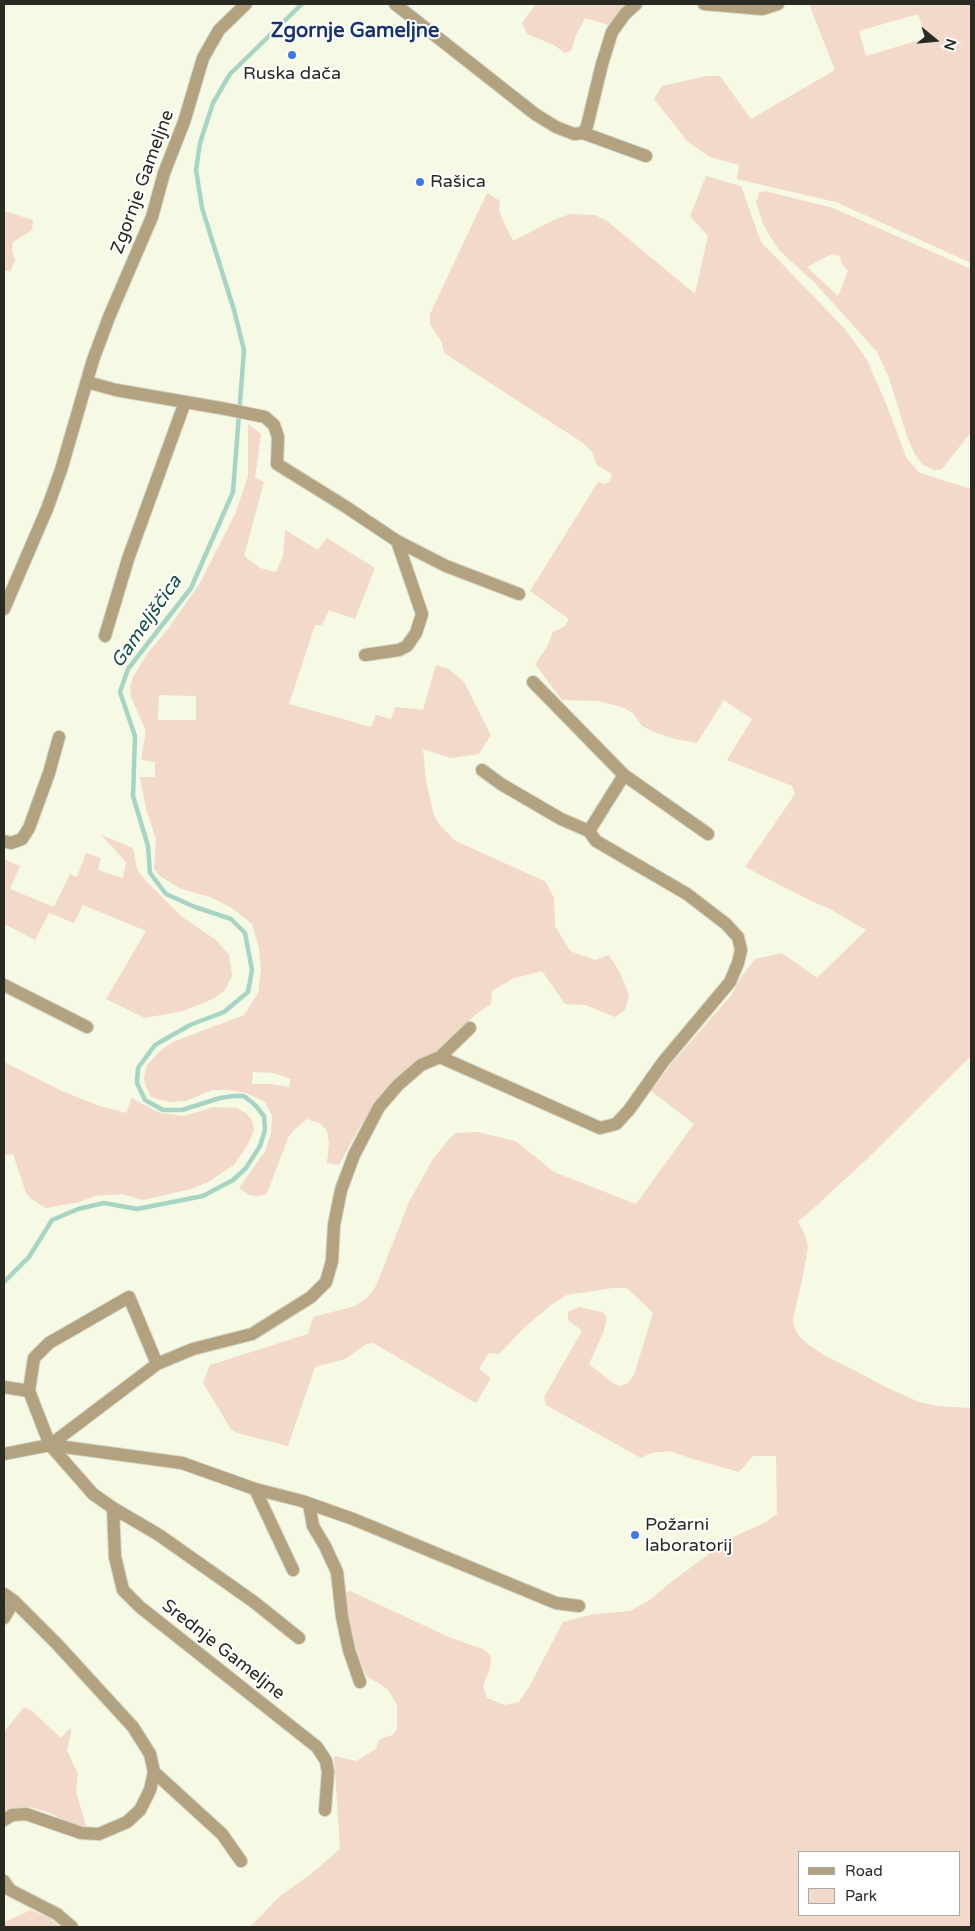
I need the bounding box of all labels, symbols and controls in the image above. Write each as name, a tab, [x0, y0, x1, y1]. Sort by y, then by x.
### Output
north arrow	[910, 15, 960, 65]
district label: Zgornje Gameljne	[271, 20, 439, 44]
text: N	[940, 37, 960, 52]
marker: Ruska dača	[286, 49, 298, 61]
place label: Ruska dača	[243, 63, 341, 85]
street label: Zgornje Gameljne	[107, 107, 179, 257]
place label: Rašica	[430, 171, 486, 193]
marker: Rašica	[414, 176, 426, 188]
water label: Gameljščica	[107, 571, 187, 673]
place label: Požarni laboratorij	[645, 1514, 732, 1556]
marker: Požarni laboratorij	[629, 1529, 641, 1541]
street label: Srednje Gameljne	[157, 1595, 289, 1705]
legend	[798, 1851, 960, 1916]
text: Road	[845, 1862, 883, 1880]
text: Park	[845, 1887, 877, 1905]

